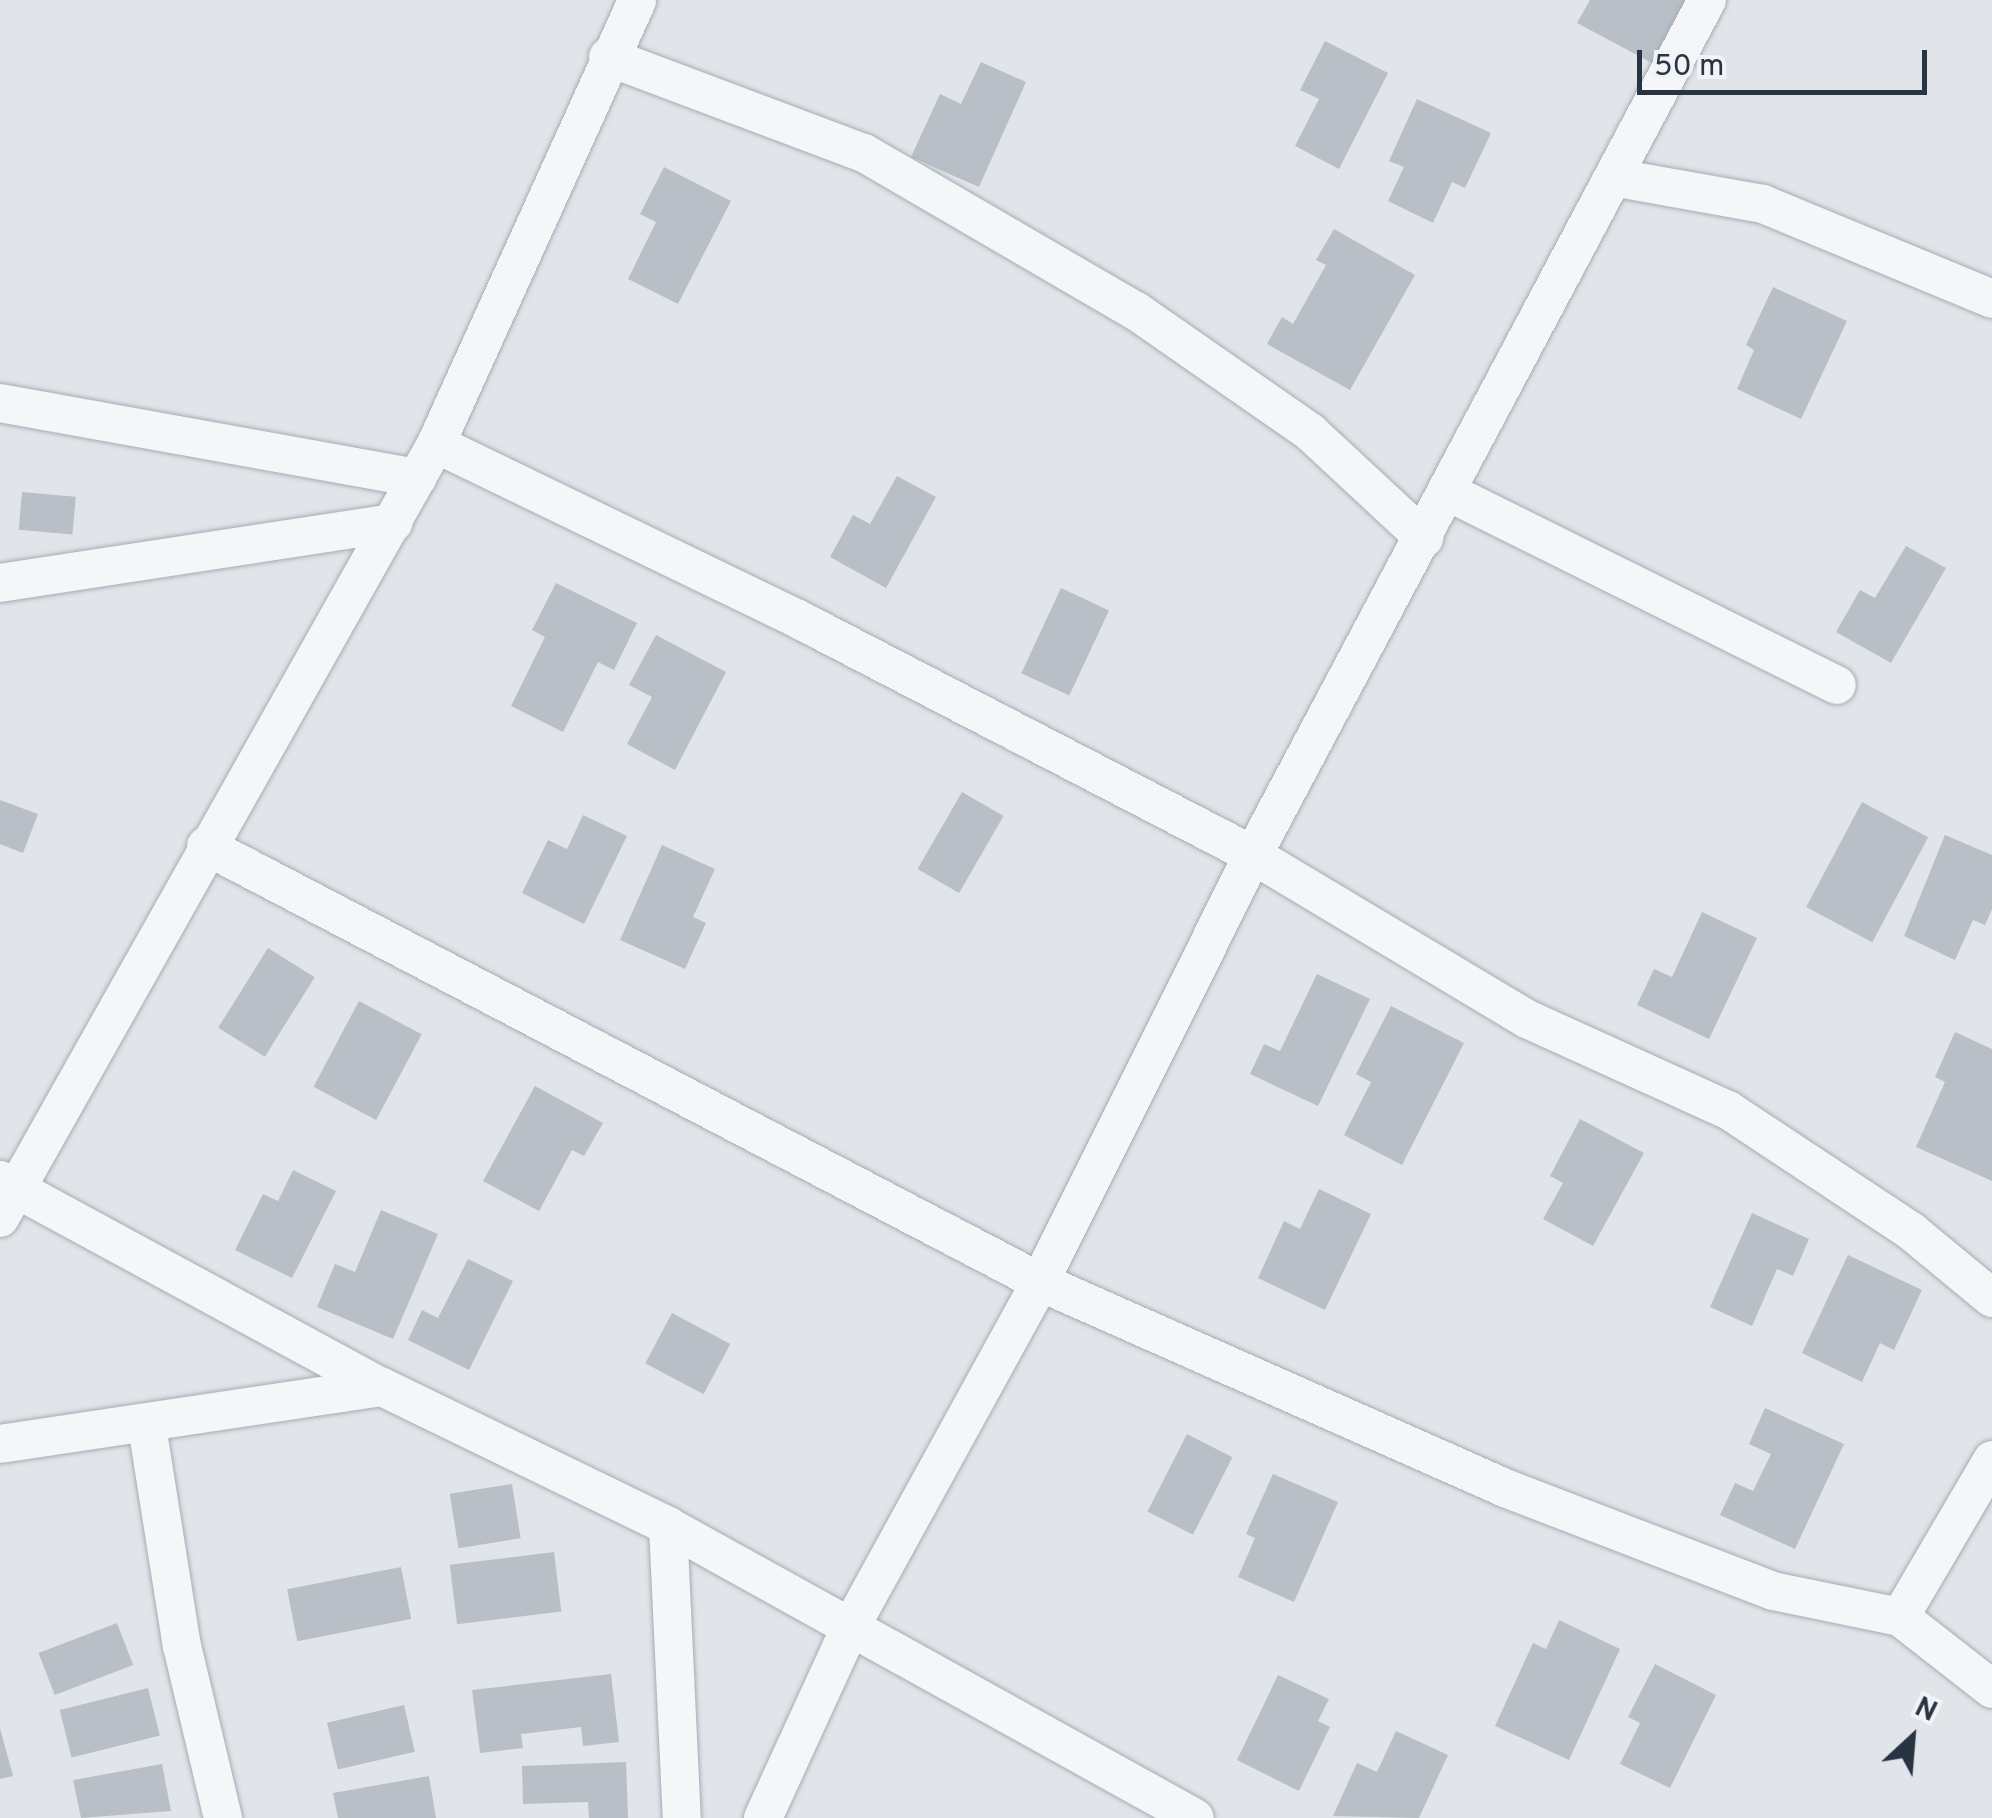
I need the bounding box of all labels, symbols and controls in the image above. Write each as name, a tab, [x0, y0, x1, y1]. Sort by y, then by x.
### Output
scale bar	[1642, 30, 1932, 92]
text: 50 m	[1654, 49, 1724, 86]
north arrow	[1862, 1688, 1962, 1788]
text: N	[1908, 1690, 1942, 1732]

